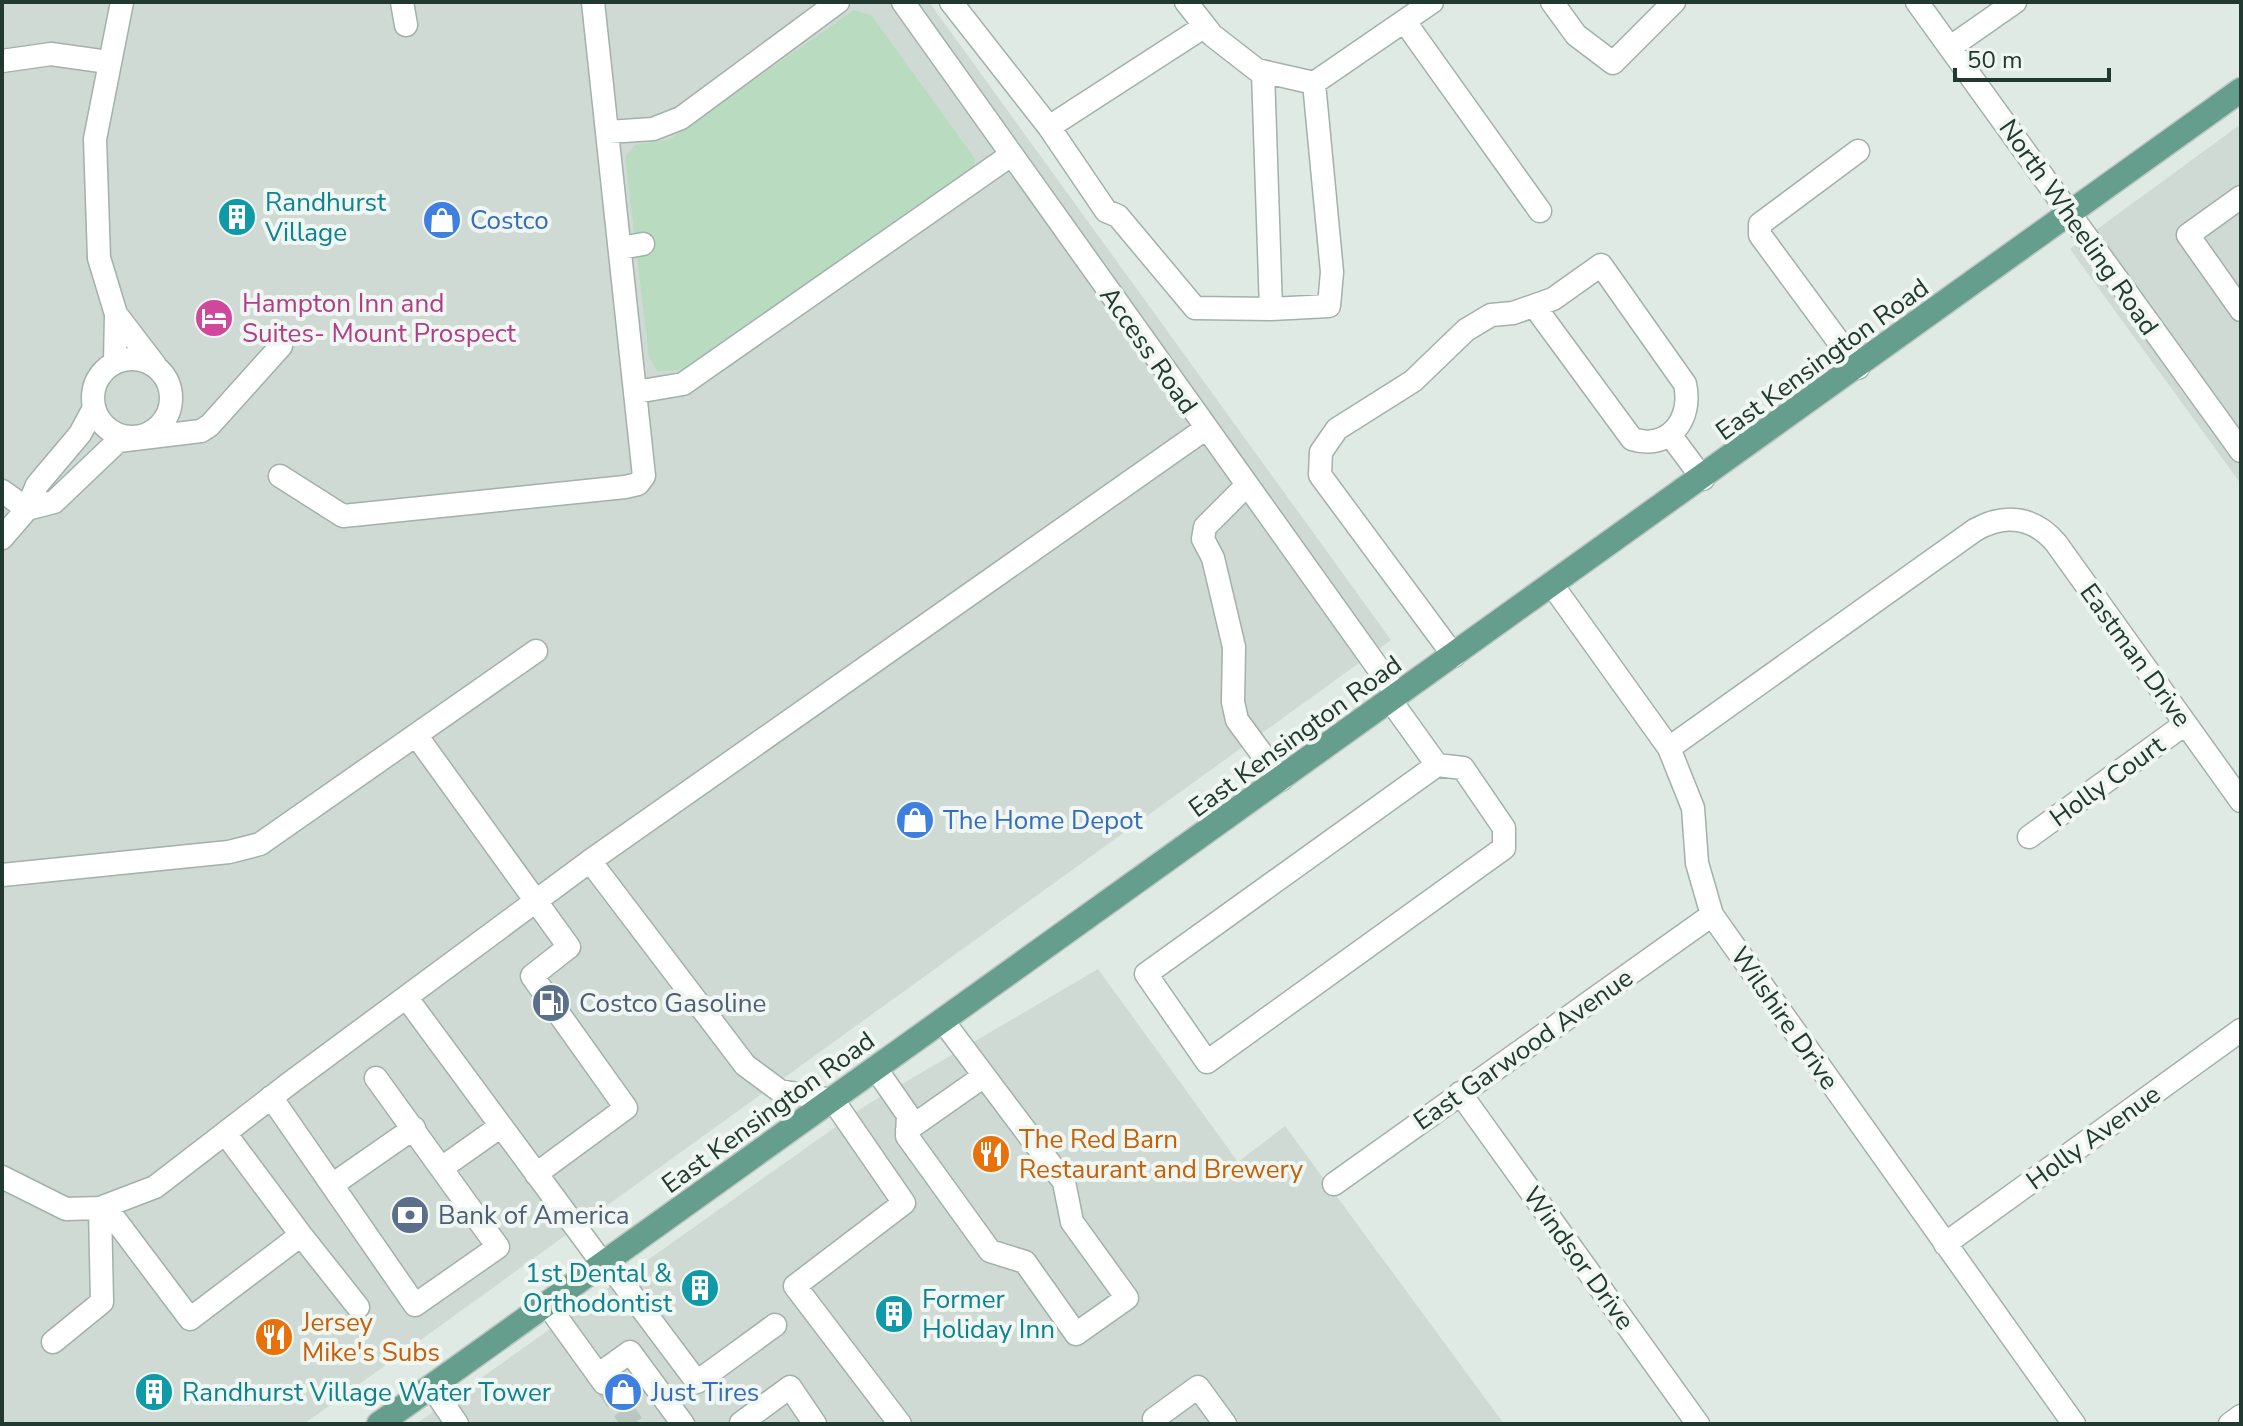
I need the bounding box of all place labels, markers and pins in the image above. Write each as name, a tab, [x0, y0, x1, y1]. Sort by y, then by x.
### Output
place label: Randhurst Village	[264, 185, 387, 250]
building icon: Randhurst Village	[216, 196, 258, 238]
shop icon: Costco	[421, 199, 463, 241]
place label: Costco	[470, 203, 549, 238]
place label: Hampton Inn and Suites- Mount Prospect	[242, 286, 517, 351]
hotel icon: Hampton Inn and Suites- Mount Prospect	[193, 297, 235, 339]
shop icon: The Home Depot	[894, 799, 936, 841]
place label: The Home Depot	[943, 803, 1144, 838]
fuel station icon: Costco Gasoline	[530, 982, 572, 1024]
place label: Costco Gasoline	[579, 986, 766, 1021]
place label: The Red Barn Restaurant and Brewery	[1019, 1122, 1304, 1187]
restaurant icon: The Red Barn Restaurant and Brewery	[970, 1133, 1012, 1175]
bank icon: Bank of America	[389, 1194, 431, 1236]
place label: Bank of America	[438, 1198, 630, 1233]
place label: 1st Dental & Orthodontist	[523, 1256, 673, 1321]
building icon: 1st Dental & Orthodontist	[679, 1267, 721, 1309]
place label: Former Holiday Inn	[922, 1282, 1055, 1347]
building icon: Former Holiday Inn	[873, 1293, 915, 1335]
place label: Jersey Mike's Subs	[301, 1305, 440, 1370]
restaurant icon: Jersey Mike's Subs	[253, 1316, 295, 1358]
building icon: Randhurst Village Water Tower	[133, 1371, 175, 1413]
shop icon: Just Tires	[602, 1371, 644, 1413]
place label: Randhurst Village Water Tower	[182, 1375, 552, 1410]
place label: Just Tires	[650, 1375, 759, 1410]

